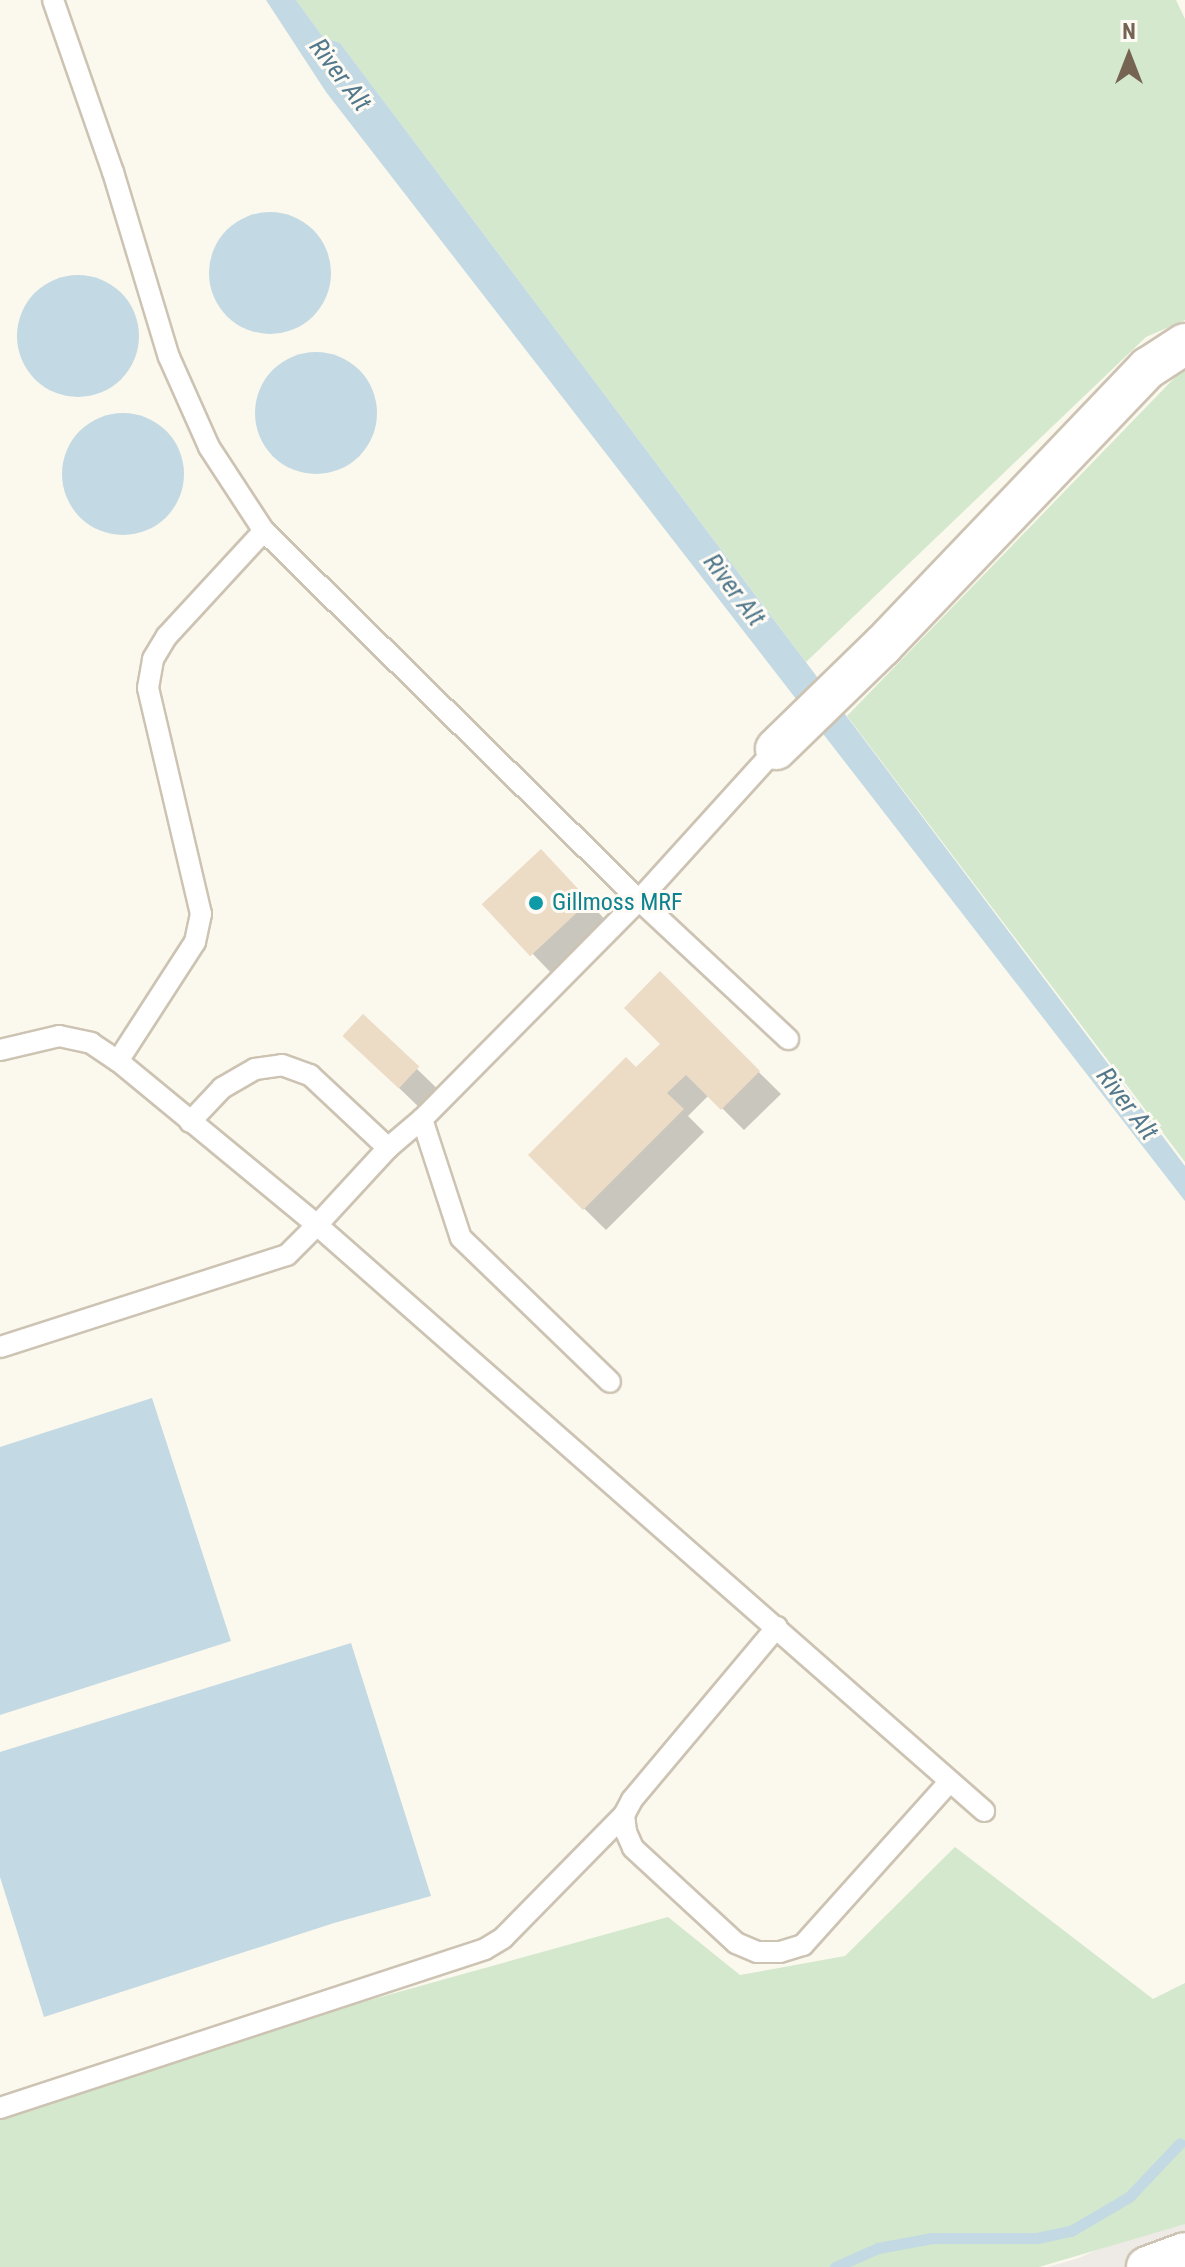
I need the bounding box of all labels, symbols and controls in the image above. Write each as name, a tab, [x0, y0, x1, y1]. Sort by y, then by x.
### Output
north arrow	[1089, 16, 1169, 96]
text: N	[1122, 19, 1136, 44]
water label: River Alt	[303, 32, 377, 118]
water label: River Alt	[697, 547, 771, 633]
place label: Gillmoss MRF	[552, 889, 683, 917]
marker: Gillmoss MRF	[527, 894, 545, 912]
water label: River Alt	[1090, 1061, 1164, 1147]

